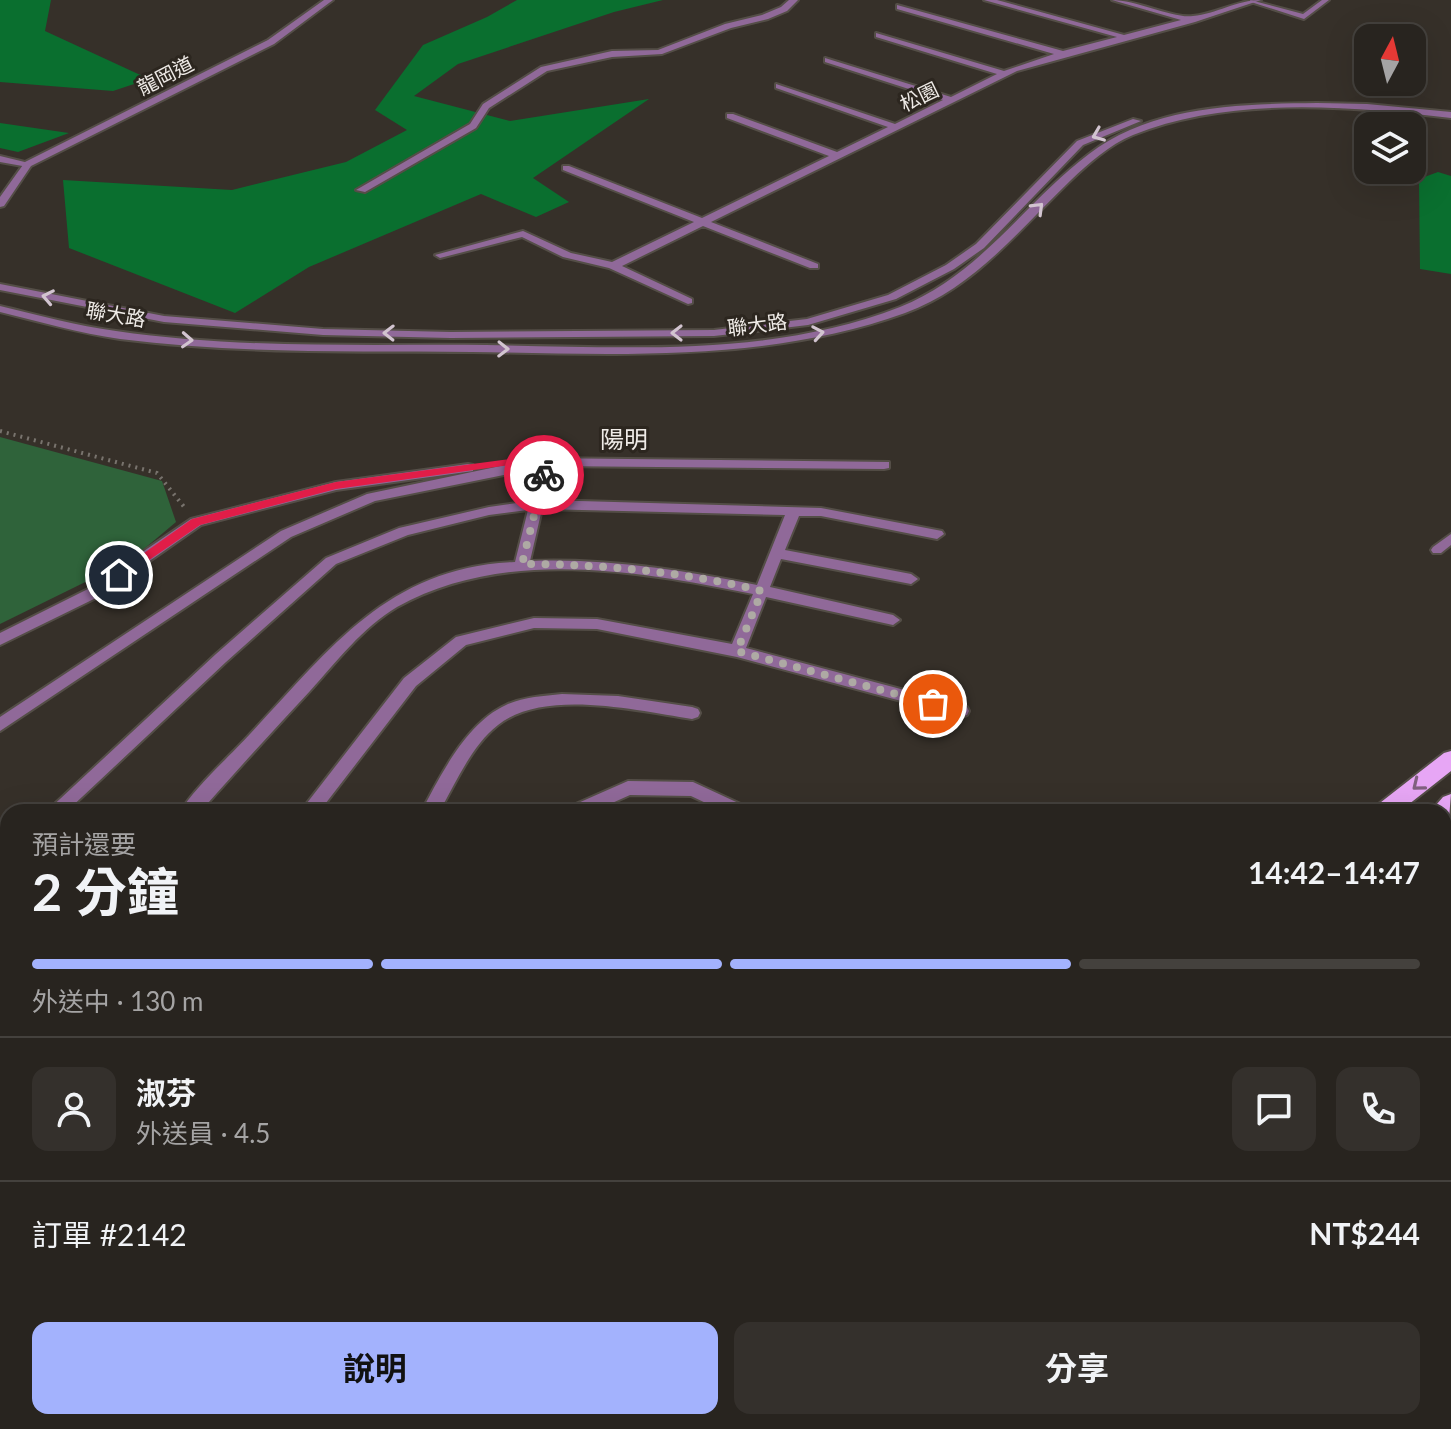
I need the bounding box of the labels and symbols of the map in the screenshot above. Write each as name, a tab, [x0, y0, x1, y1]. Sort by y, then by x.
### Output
north arrow	[1354, 24, 1426, 96]
street label: 龍岡道	[133, 51, 197, 99]
street label: 松園	[896, 76, 942, 116]
one-way arrow	[1092, 126, 1106, 142]
one-way arrow	[1029, 203, 1043, 218]
one-way arrow	[41, 289, 55, 306]
street label: 聯大路	[84, 297, 148, 331]
street label: 聯大路	[726, 308, 788, 340]
one-way arrow	[382, 324, 395, 342]
one-way arrow	[670, 324, 683, 342]
one-way arrow	[811, 326, 824, 343]
one-way arrow	[181, 332, 194, 349]
one-way arrow	[497, 340, 510, 358]
street label: 陽明	[600, 424, 648, 453]
courier	[504, 435, 584, 515]
pin	[85, 541, 153, 609]
pin	[899, 670, 967, 738]
one-way arrow	[1412, 776, 1427, 790]

